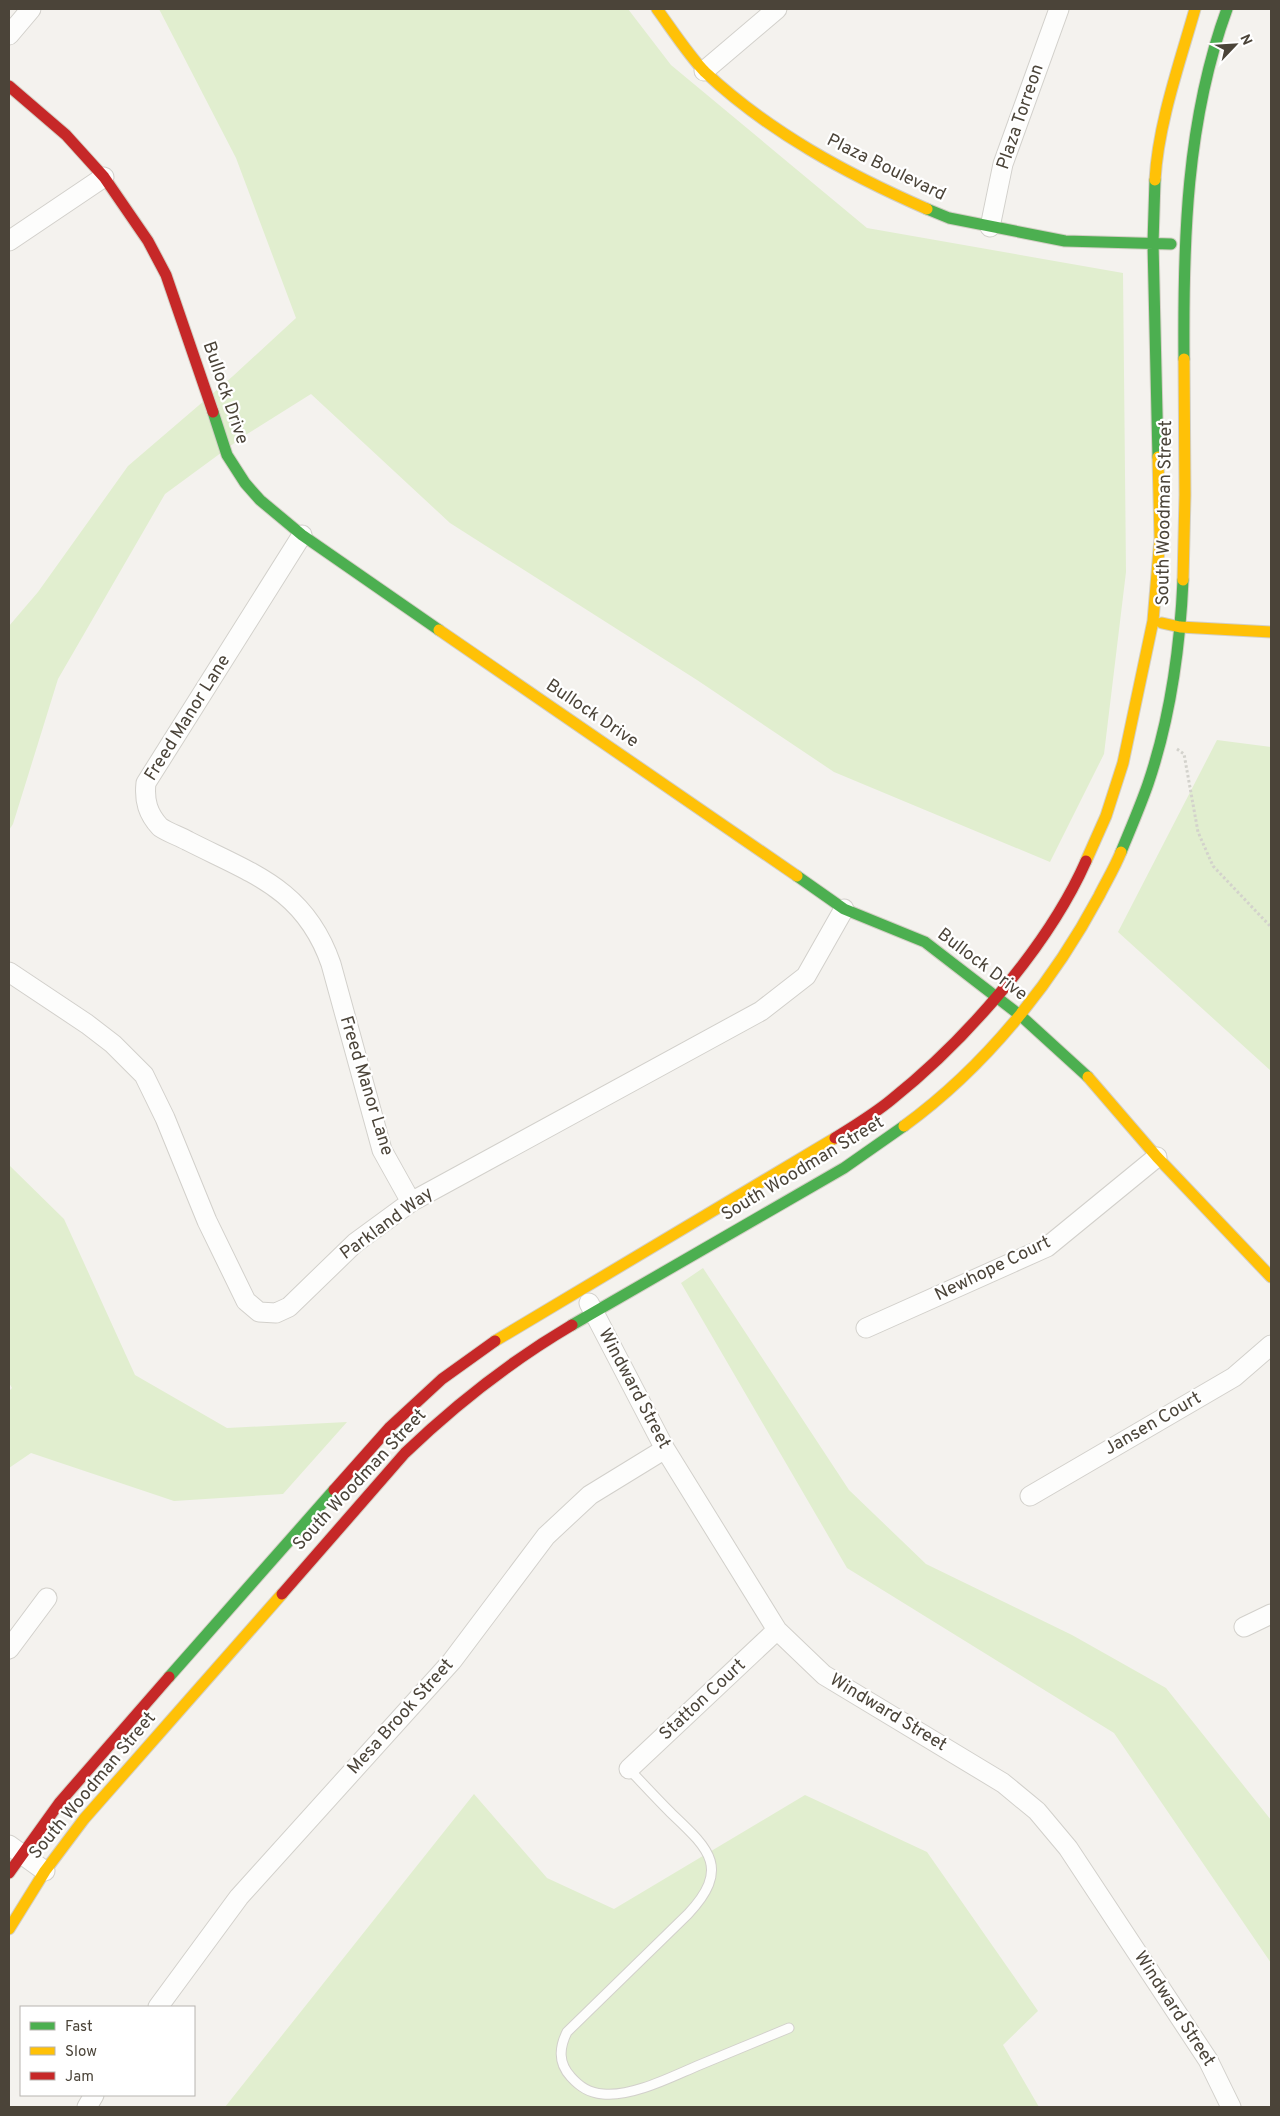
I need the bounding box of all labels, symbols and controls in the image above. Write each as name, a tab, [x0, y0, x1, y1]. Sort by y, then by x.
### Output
north arrow	[1210, 20, 1260, 70]
text: N	[1236, 32, 1255, 48]
street label: Plaza Torreon	[992, 61, 1050, 173]
street label: Plaza Boulevard	[823, 129, 949, 207]
street label: Bullock Drive	[197, 339, 253, 447]
street label: South Woodman Street	[1152, 420, 1178, 606]
street label: Freed Manor Lane	[140, 651, 236, 785]
street label: Bullock Drive	[541, 675, 643, 753]
street label: Bullock Drive	[932, 924, 1032, 1006]
street label: Freed Manor Lane	[334, 1013, 398, 1159]
street label: South Woodman Street	[718, 1111, 888, 1227]
street label: Parkland Way	[336, 1182, 438, 1266]
street label: Newhope Court	[931, 1231, 1055, 1307]
street label: Windward Street	[593, 1325, 675, 1453]
street label: Jansen Court	[1100, 1387, 1206, 1461]
street label: South Woodman Street	[288, 1404, 432, 1556]
street label: Mesa Brook Street	[343, 1654, 459, 1780]
street label: Statton Court	[655, 1654, 751, 1746]
street label: Windward Street	[825, 1669, 951, 1757]
street label: South Woodman Street	[25, 1708, 161, 1864]
street label: Windward Street	[1128, 1947, 1220, 2071]
legend	[20, 2006, 195, 2096]
text: Fast	[65, 2018, 93, 2037]
text: Slow	[65, 2043, 97, 2062]
text: Jam	[65, 2068, 94, 2087]

